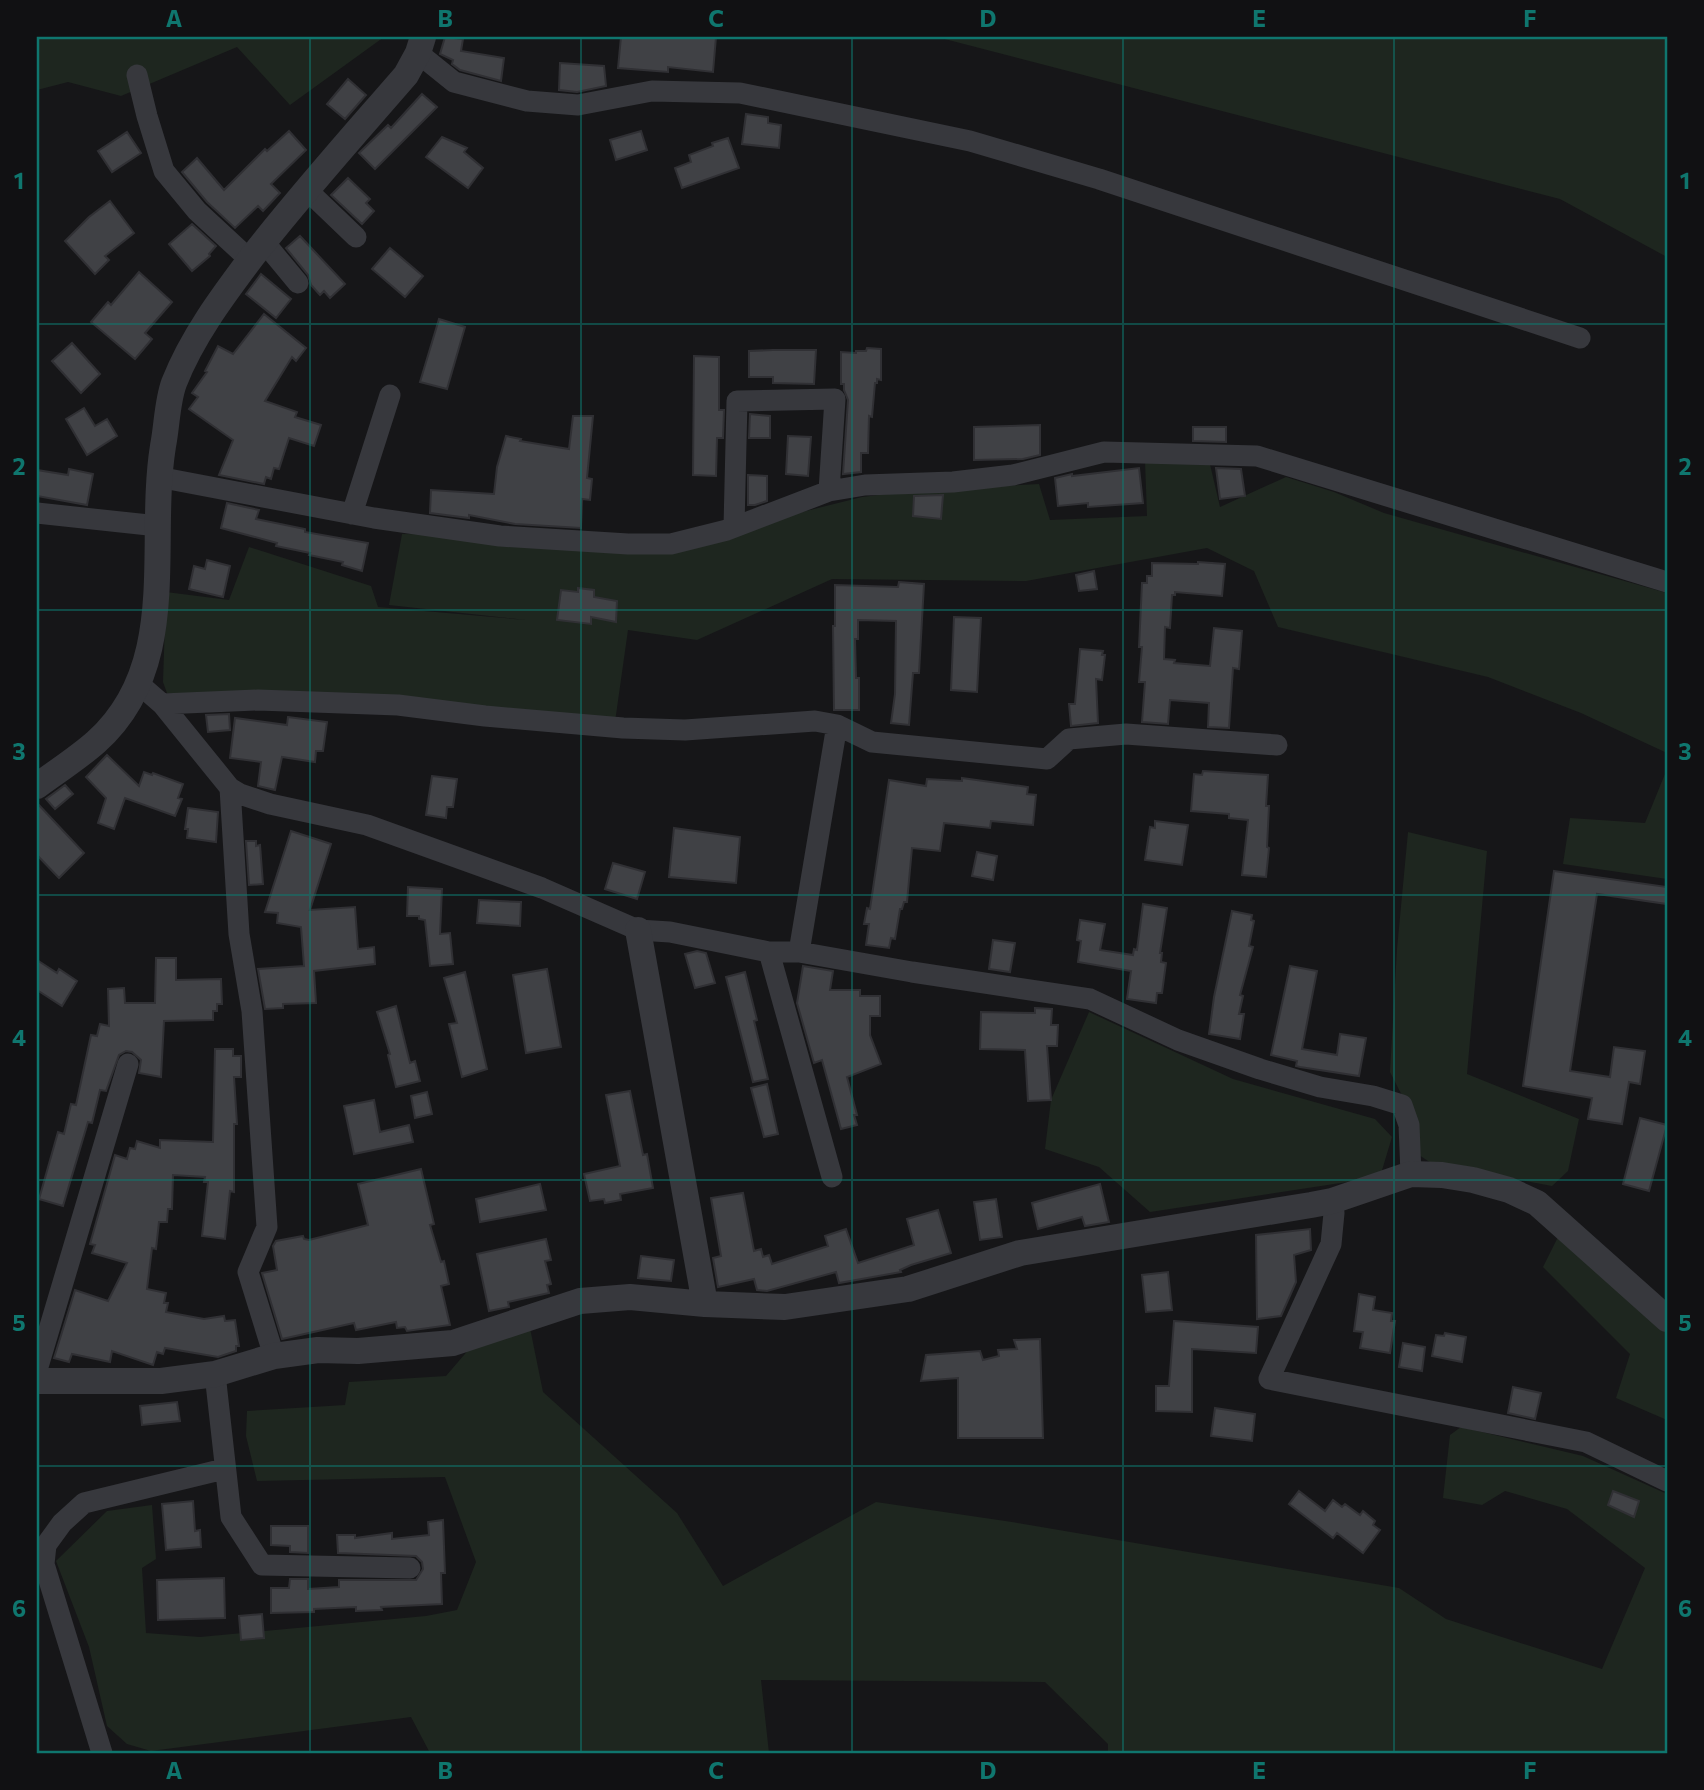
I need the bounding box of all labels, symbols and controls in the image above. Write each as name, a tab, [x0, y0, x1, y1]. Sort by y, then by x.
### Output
text: A	[166, 4, 183, 32]
text: B	[437, 4, 453, 32]
text: C	[708, 4, 724, 32]
text: D	[980, 4, 997, 32]
text: E	[1252, 4, 1266, 32]
text: F	[1523, 4, 1537, 32]
text: 1	[14, 166, 24, 194]
text: 1	[1680, 166, 1690, 194]
text: 2	[12, 452, 26, 480]
text: 2	[1678, 452, 1692, 480]
text: 3	[12, 737, 26, 765]
text: 3	[1678, 737, 1692, 765]
text: 4	[12, 1023, 26, 1051]
text: 4	[1678, 1023, 1692, 1051]
text: 5	[12, 1308, 26, 1336]
text: 5	[1678, 1308, 1692, 1336]
text: 6	[12, 1594, 26, 1622]
text: 6	[1678, 1594, 1692, 1622]
text: A	[166, 1756, 183, 1784]
text: B	[437, 1756, 453, 1784]
text: C	[708, 1756, 724, 1784]
text: D	[980, 1756, 997, 1784]
text: E	[1252, 1756, 1266, 1784]
text: F	[1523, 1756, 1537, 1784]

